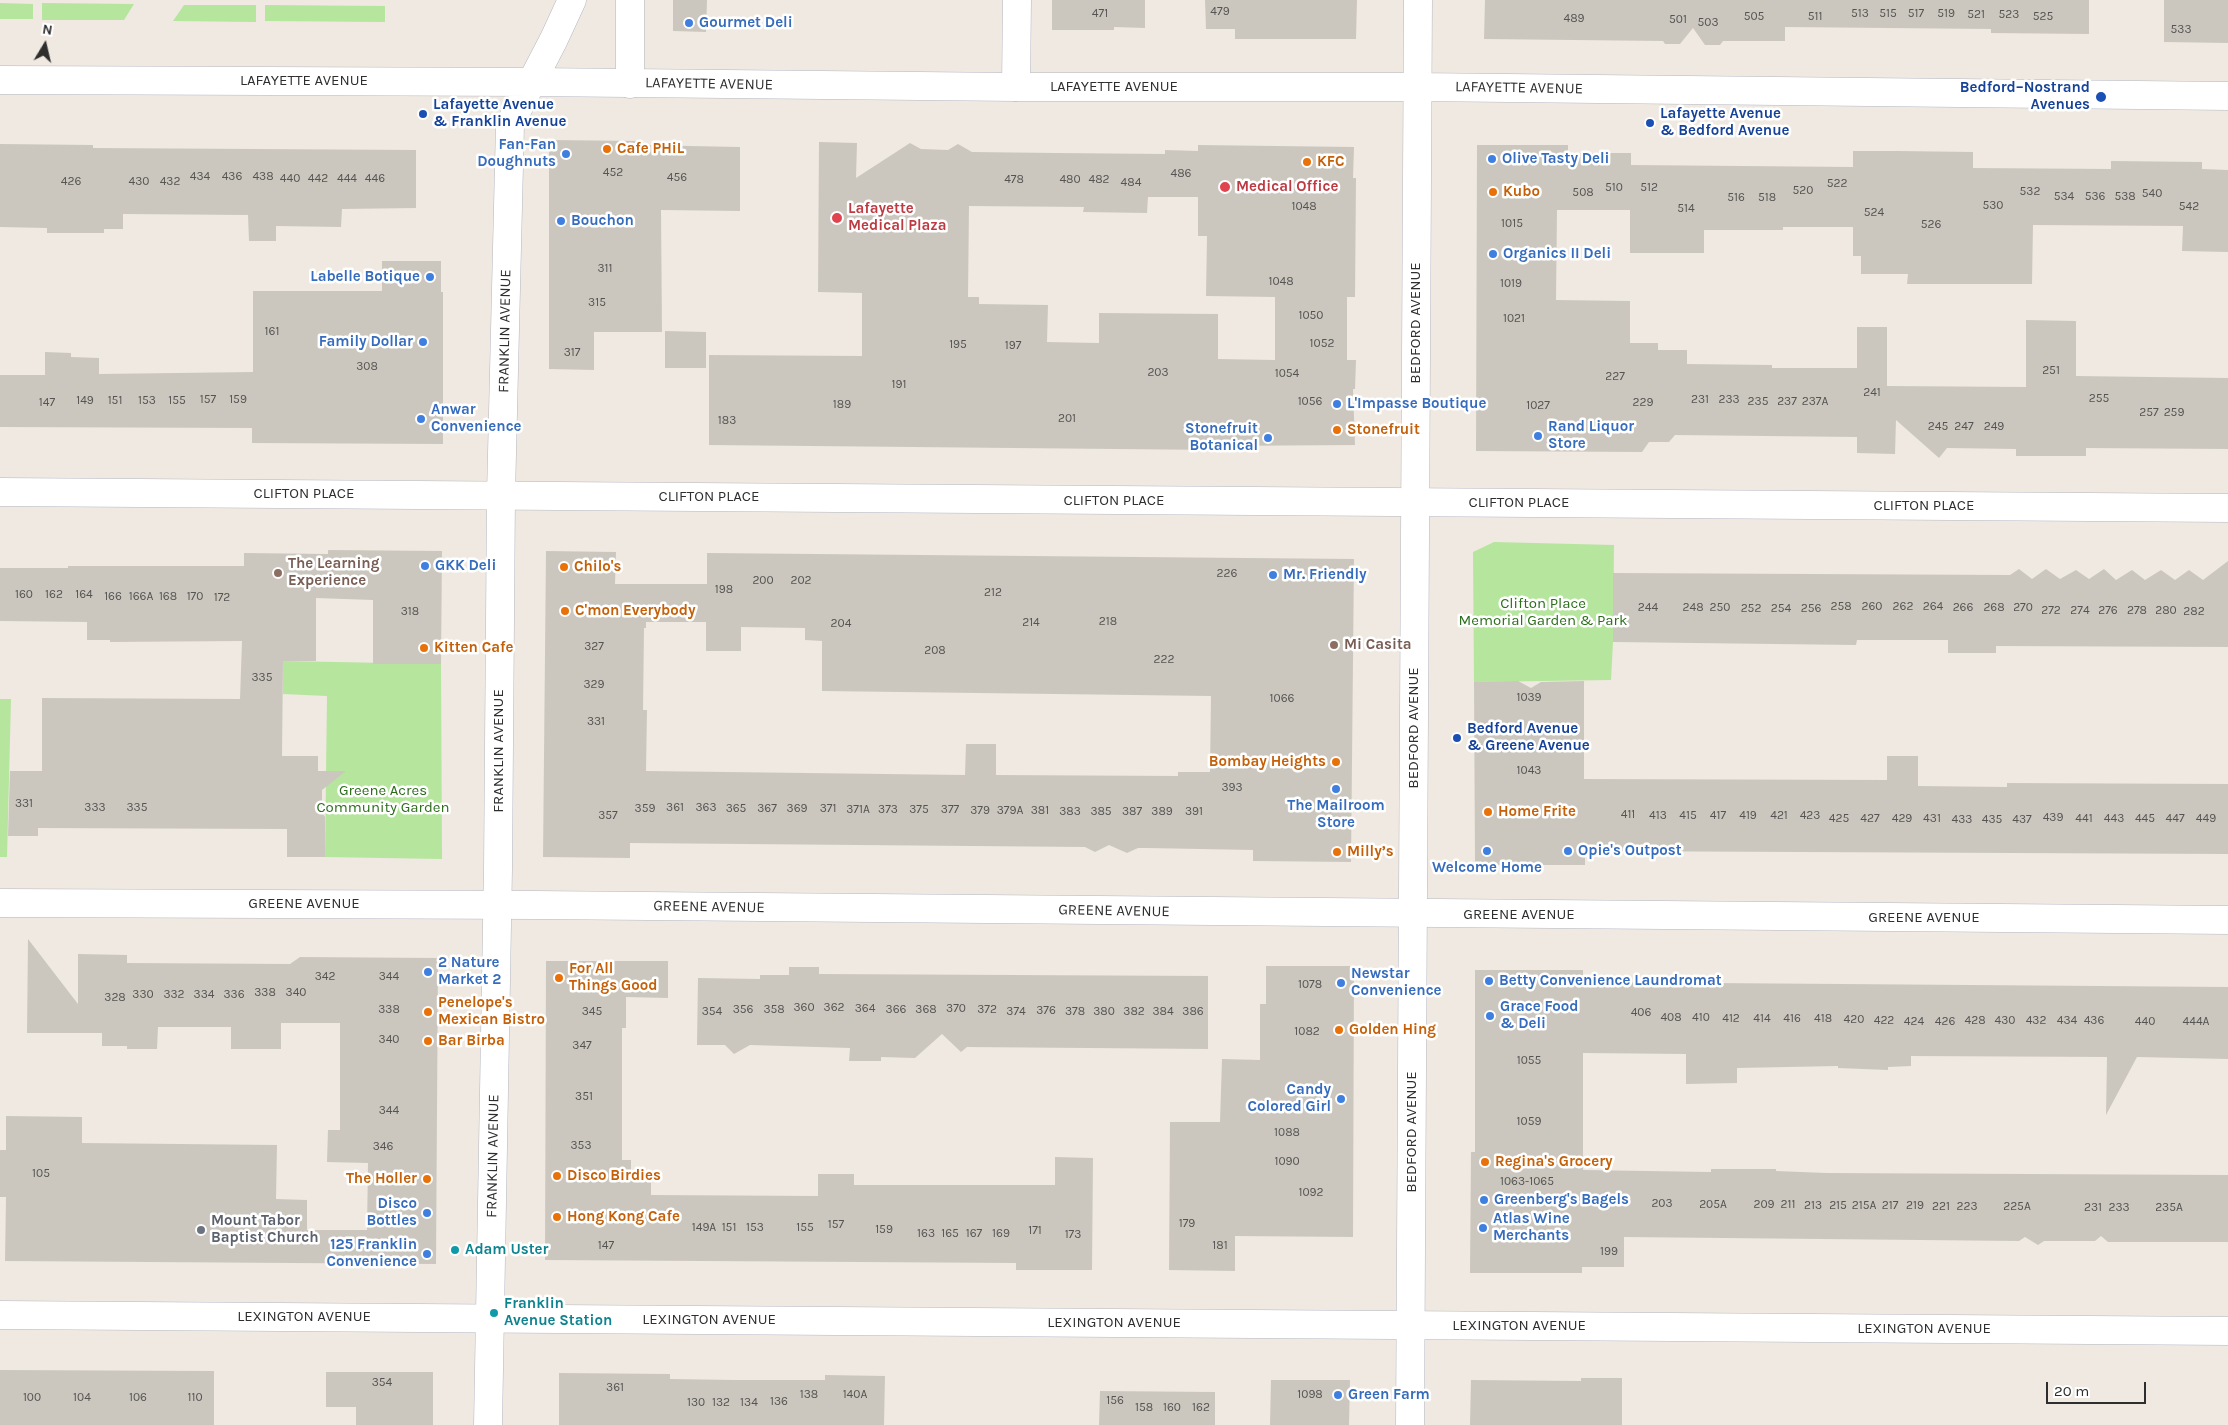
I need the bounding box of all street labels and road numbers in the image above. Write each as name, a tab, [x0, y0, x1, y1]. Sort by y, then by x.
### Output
street label: LAFAYETTE AVENUE	[240, 72, 368, 90]
street label: LAFAYETTE AVENUE	[645, 74, 773, 94]
street label: LAFAYETTE AVENUE	[1050, 78, 1178, 96]
street label: LAFAYETTE AVENUE	[1455, 78, 1583, 98]
street label: BEDFORD AVENUE	[1407, 262, 1425, 384]
street label: FRANKLIN AVENUE	[495, 269, 515, 393]
street label: CLIFTON PLACE	[254, 485, 354, 503]
street label: CLIFTON PLACE	[659, 488, 759, 506]
street label: CLIFTON PLACE	[1064, 492, 1164, 510]
street label: CLIFTON PLACE	[1469, 494, 1569, 512]
street label: CLIFTON PLACE	[1874, 497, 1974, 515]
street label: BEDFORD AVENUE	[1405, 667, 1423, 789]
street label: FRANKLIN AVENUE	[490, 689, 508, 813]
street label: GREENE AVENUE	[248, 895, 360, 913]
street label: GREENE AVENUE	[653, 897, 765, 917]
street label: GREENE AVENUE	[1058, 901, 1170, 921]
street label: GREENE AVENUE	[1463, 906, 1575, 924]
street label: GREENE AVENUE	[1868, 909, 1980, 927]
street label: BEDFORD AVENUE	[1403, 1071, 1421, 1193]
street label: FRANKLIN AVENUE	[483, 1094, 503, 1218]
street label: LEXINGTON AVENUE	[237, 1308, 371, 1326]
street label: LEXINGTON AVENUE	[642, 1311, 776, 1329]
street label: LEXINGTON AVENUE	[1047, 1314, 1181, 1332]
street label: LEXINGTON AVENUE	[1452, 1317, 1586, 1335]
street label: LEXINGTON AVENUE	[1857, 1320, 1991, 1338]

